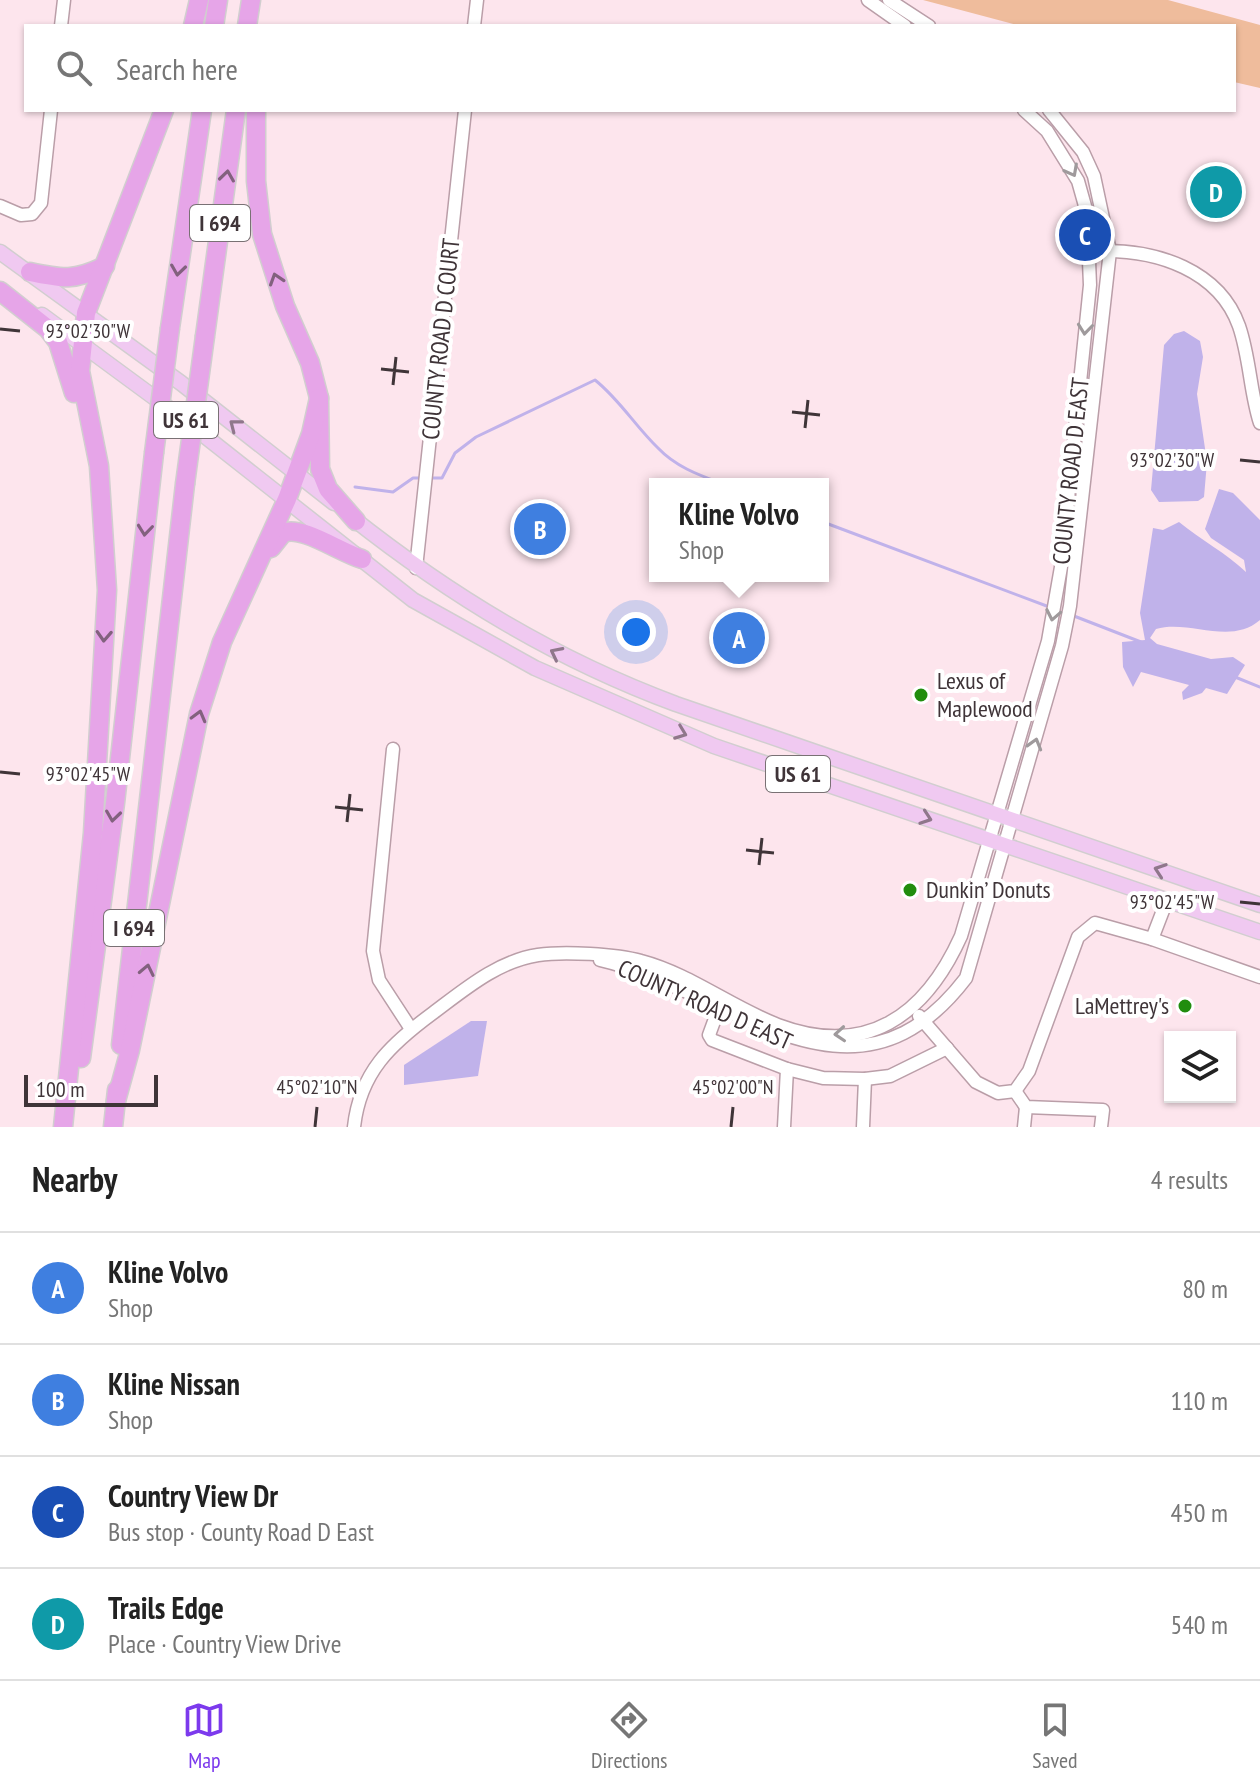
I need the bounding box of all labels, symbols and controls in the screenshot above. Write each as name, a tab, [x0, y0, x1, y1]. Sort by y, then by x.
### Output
search box	[24, 24, 1236, 112]
icon: search	[52, 46, 96, 90]
text: Search here	[116, 49, 238, 88]
one-way arrow	[1062, 162, 1077, 177]
pin: D	[1190, 162, 1242, 222]
one-way arrow	[218, 169, 235, 182]
road number: I 694	[190, 205, 250, 241]
pin: C	[1059, 205, 1111, 265]
street label: COUNTY ROAD D COURT	[415, 236, 467, 441]
one-way arrow	[170, 263, 187, 277]
one-way arrow	[270, 273, 286, 287]
text: 93°02'30"W	[46, 318, 131, 344]
one-way arrow	[1077, 323, 1094, 336]
street label: COUNTY ROAD D EAST	[1045, 376, 1096, 566]
road number: US 61	[154, 402, 218, 438]
one-way arrow	[230, 420, 244, 435]
text: 93°02'30"W	[1130, 447, 1215, 473]
popup	[649, 478, 829, 582]
text: Kline Volvo	[679, 494, 799, 533]
pin: B	[514, 499, 566, 559]
one-way arrow	[137, 524, 154, 537]
text: Shop	[679, 533, 724, 566]
pin: A	[713, 608, 765, 668]
one-way arrow	[1045, 608, 1062, 622]
your location	[616, 612, 656, 652]
one-way arrow	[96, 630, 113, 643]
one-way arrow	[549, 647, 564, 662]
place label: Lexus of Maplewood	[937, 665, 1033, 724]
marker: Lexus of Maplewood	[912, 686, 930, 704]
one-way arrow	[189, 709, 206, 723]
one-way arrow	[673, 723, 687, 740]
one-way arrow	[1026, 738, 1042, 752]
road number: US 61	[766, 756, 830, 792]
text: 93°02'45"W	[46, 761, 131, 787]
one-way arrow	[918, 809, 932, 825]
one-way arrow	[105, 810, 122, 823]
one-way arrow	[1154, 863, 1168, 879]
place label: Dunkin’ Donuts	[926, 874, 1051, 905]
marker: Dunkin’ Donuts	[901, 881, 919, 899]
text: 93°02'45"W	[1130, 889, 1215, 915]
road number: I 694	[104, 910, 164, 946]
street label: COUNTY ROAD D EAST	[613, 952, 798, 1057]
one-way arrow	[138, 964, 155, 978]
place label: LaMettrey's	[1075, 990, 1169, 1021]
marker: LaMettrey's	[1176, 997, 1194, 1015]
one-way arrow	[833, 1025, 846, 1042]
map controls	[1164, 1031, 1236, 1103]
button: layers	[1164, 1031, 1236, 1103]
scale bar	[24, 1071, 158, 1107]
text: 45°02'10"N	[277, 1074, 357, 1100]
text: 45°02'00"N	[693, 1074, 773, 1100]
text: 100 m	[36, 1075, 85, 1103]
text: Nearby	[32, 1157, 117, 1201]
text: 4 results	[1151, 1163, 1228, 1196]
text: Kline Volvo	[108, 1252, 228, 1291]
text: A	[51, 1272, 65, 1305]
text: 80 m	[1182, 1272, 1228, 1305]
text: Shop	[108, 1291, 153, 1324]
text: Kline Nissan	[108, 1364, 240, 1403]
text: B	[52, 1384, 64, 1417]
text: 110 m	[1170, 1384, 1228, 1417]
text: Shop	[108, 1403, 153, 1436]
text: Country View Dr	[108, 1476, 278, 1515]
text: C	[52, 1496, 64, 1529]
text: 450 m	[1170, 1496, 1228, 1529]
text: Bus stop · County Road D East	[108, 1515, 374, 1548]
text: Trails Edge	[108, 1588, 224, 1627]
text: D	[51, 1608, 65, 1641]
text: 540 m	[1170, 1608, 1228, 1641]
text: Place · Country View Drive	[108, 1627, 341, 1660]
tab: Map	[182, 1698, 226, 1774]
tab: Directions	[591, 1698, 668, 1774]
tab: Saved	[1032, 1698, 1078, 1774]

